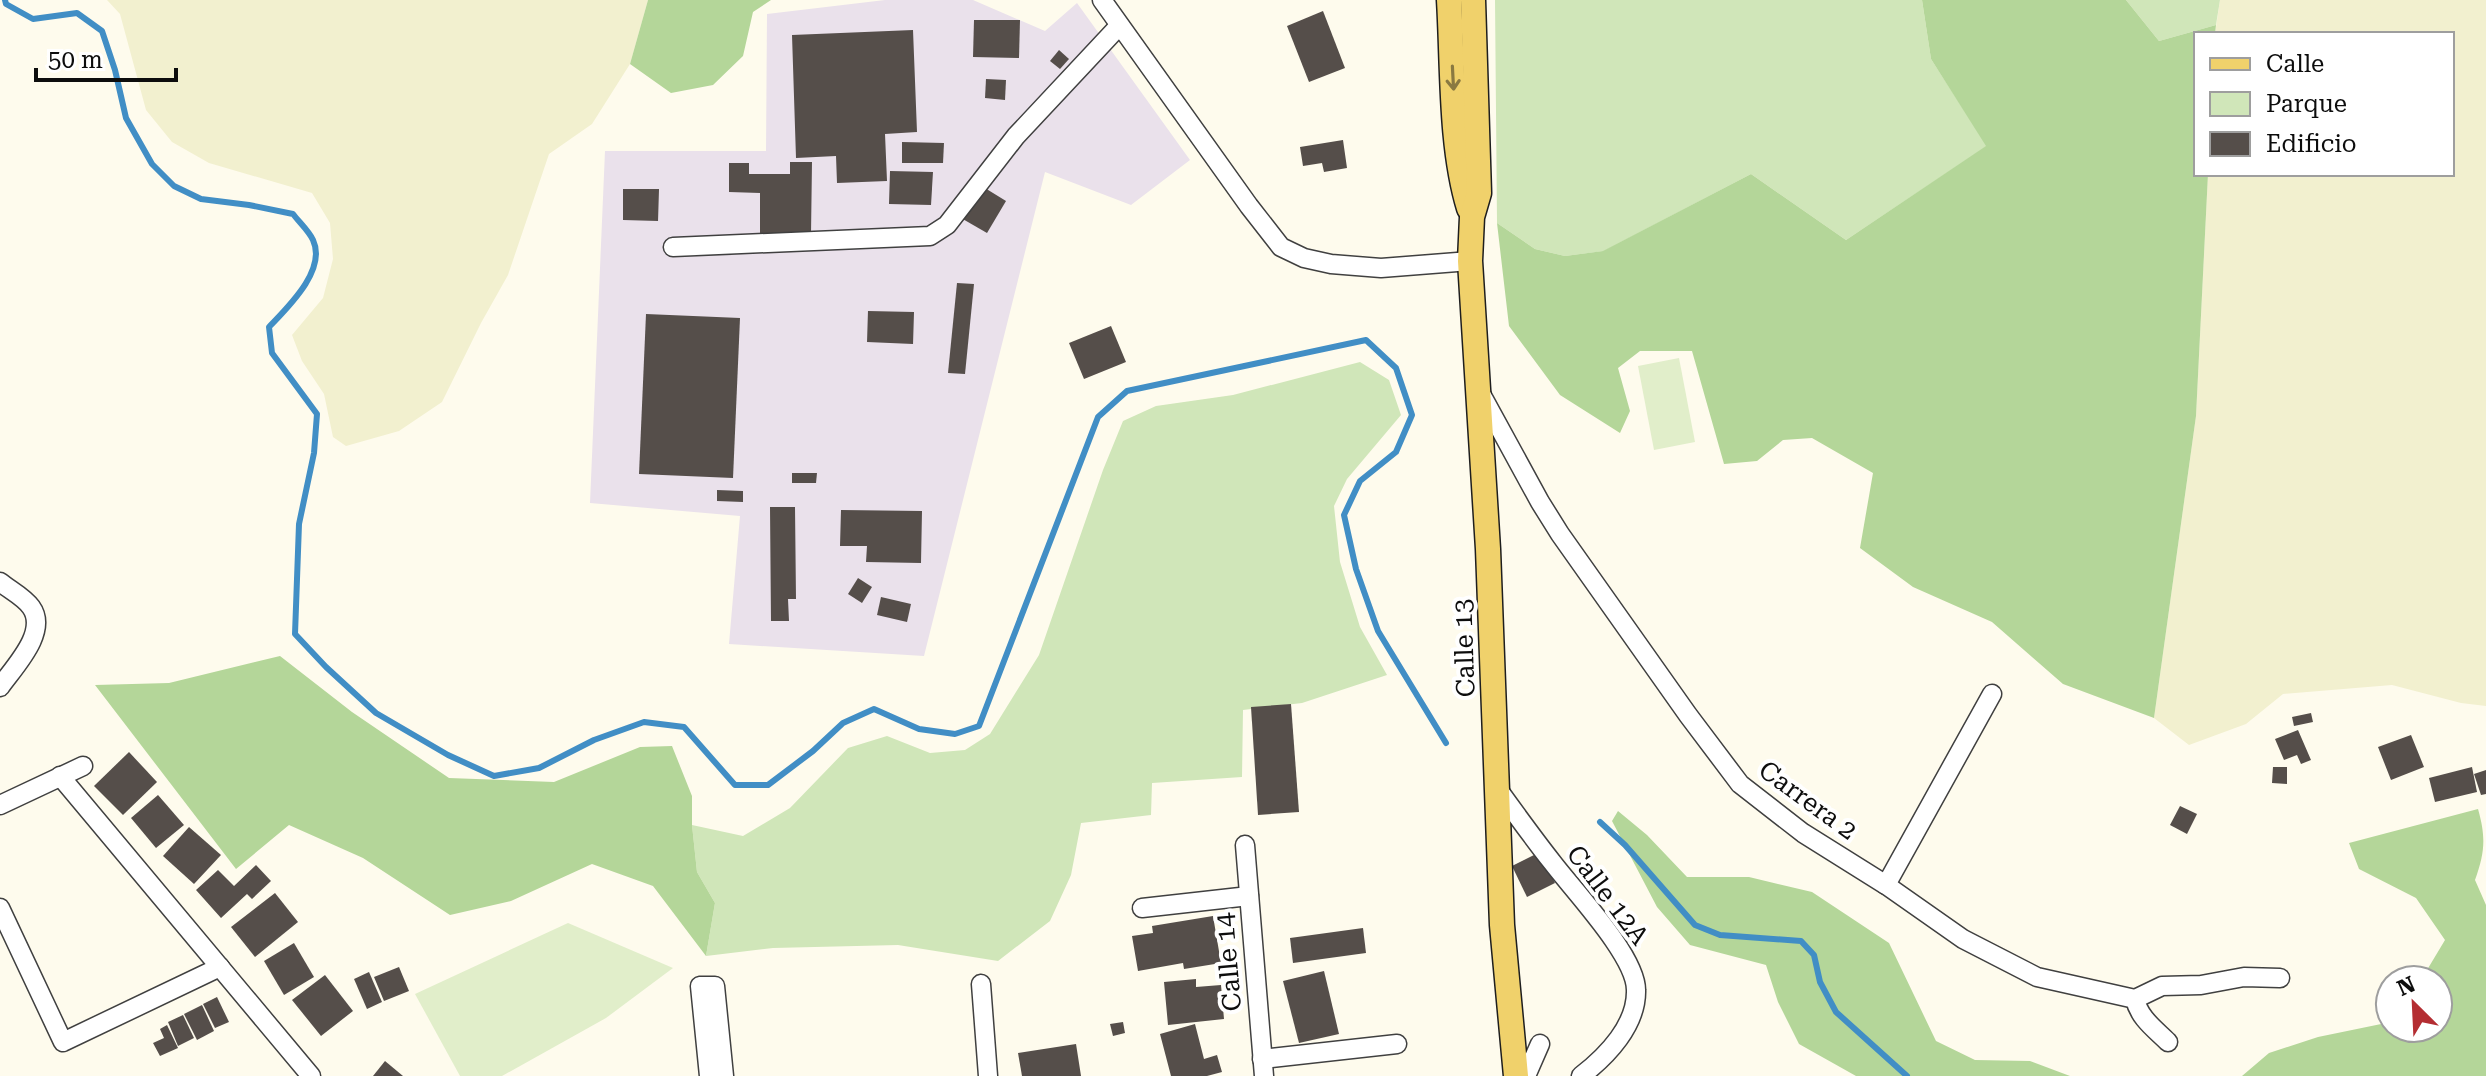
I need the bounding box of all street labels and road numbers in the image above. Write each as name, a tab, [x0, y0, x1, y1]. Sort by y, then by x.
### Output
street label: Calle 13	[1447, 598, 1481, 698]
street label: Carrera 2	[1753, 754, 1863, 846]
street label: Calle 12A	[1561, 839, 1655, 951]
street label: Calle 14	[1209, 911, 1247, 1013]

